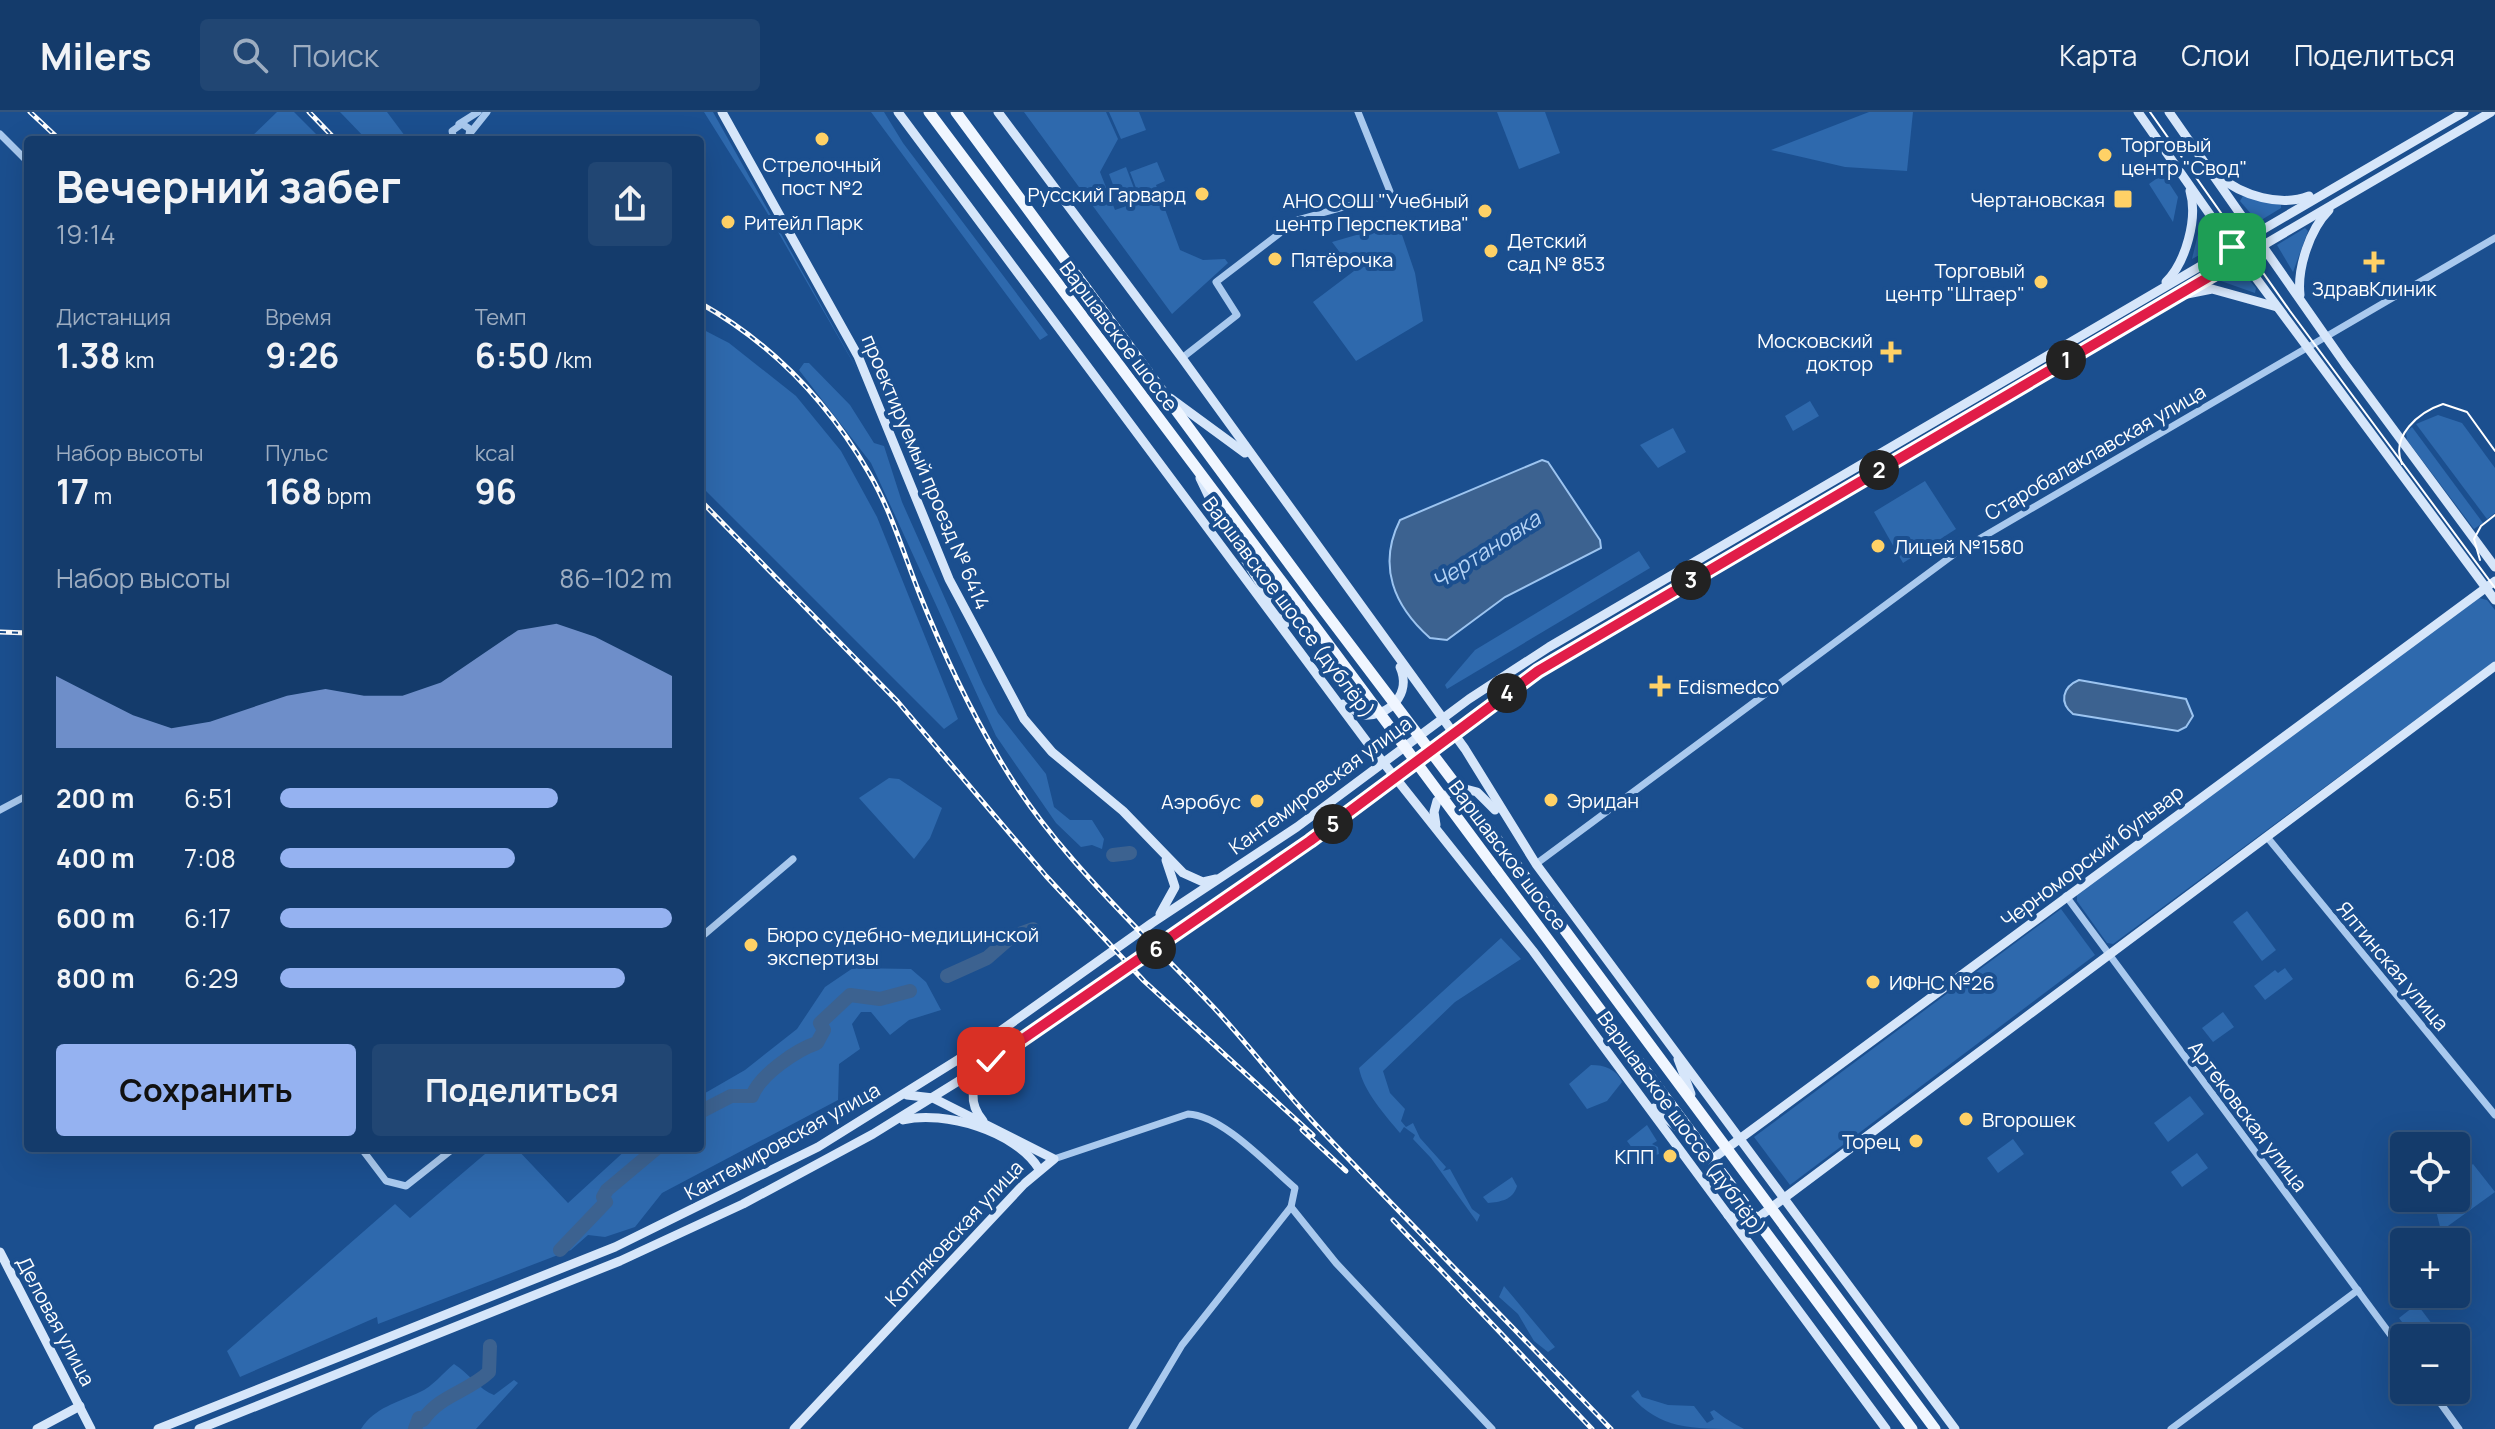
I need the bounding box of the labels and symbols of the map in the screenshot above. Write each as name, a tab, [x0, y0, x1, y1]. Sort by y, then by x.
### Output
marker: Стрелочный пост №2	[813, 130, 831, 148]
place label: Торговый центр "Свод"	[2121, 131, 2247, 181]
marker: Торговый центр "Свод"	[2096, 146, 2114, 164]
place label: Стрелочный пост №2	[763, 151, 881, 201]
place label: Русский Гарвард	[1027, 181, 1186, 208]
marker: Русский Гарвард	[1193, 185, 1211, 203]
place label: Чертановская	[1970, 186, 2105, 213]
place label: АНО СОШ "Учебный центр Перспектива"	[1275, 187, 1469, 237]
marker: Чертановская	[2112, 188, 2134, 210]
marker: АНО СОШ "Учебный центр Перспектива"	[1476, 202, 1494, 220]
place label: Ритейл Парк	[744, 209, 864, 236]
marker: Ритейл Парк	[719, 213, 737, 231]
pin	[2198, 213, 2266, 281]
place label: Детский сад № 853	[1507, 227, 1605, 277]
marker: Детский сад № 853	[1482, 242, 1500, 260]
place label: Пятёрочка	[1291, 246, 1393, 273]
marker: Пятёрочка	[1266, 250, 1284, 268]
marker: ЗдравКлиник	[2363, 251, 2385, 273]
street label: Варшавское шоссе	[1054, 256, 1184, 416]
place label: Торговый центр "Штаер"	[1885, 257, 2025, 307]
marker: Торговый центр "Штаер"	[2032, 273, 2050, 291]
place label: ЗдравКлиник	[2312, 275, 2437, 302]
place label: Московский доктор	[1757, 327, 1873, 377]
street label: проектируемый проезд № 6414	[856, 330, 996, 614]
pin: 1	[2046, 340, 2086, 380]
marker: Московский доктор	[1880, 341, 1902, 363]
street label: Старобалаклавская улица	[1980, 378, 2210, 526]
pin: 2	[1859, 450, 1899, 490]
street label: Варшавское шоссе (дублёр)	[1197, 491, 1381, 723]
water label: Чертановка	[1426, 503, 1548, 596]
place label: Лицей №1580	[1894, 533, 2024, 560]
marker: Лицей №1580	[1869, 537, 1887, 555]
pin: 3	[1671, 560, 1711, 600]
pin: 4	[1487, 673, 1527, 713]
place label: Edismedco	[1678, 673, 1780, 700]
marker: Edismedco	[1649, 675, 1671, 697]
street label: Кантемировская улица	[1223, 710, 1417, 860]
street label: Варшавское шоссе	[1443, 775, 1573, 935]
street label: Черноморский бульвар	[1995, 778, 2189, 934]
place label: Эридан	[1567, 787, 1639, 814]
place label: Аэробус	[1161, 788, 1241, 815]
marker: Эридан	[1542, 791, 1560, 809]
marker: Аэробус	[1248, 792, 1266, 810]
pin: 5	[1313, 804, 1353, 844]
street label: Ялтинская улица	[2331, 896, 2455, 1036]
place label: Бюро судебно-медицинской экспертизы	[767, 921, 1039, 971]
pin: 6	[1136, 929, 1176, 969]
marker: Бюро судебно-медицинской экспертизы	[742, 936, 760, 954]
place label: ИФНС №26	[1889, 969, 1995, 996]
marker: ИФНС №26	[1864, 973, 1882, 991]
street label: Варшавское шоссе (дублёр)	[1592, 1006, 1772, 1240]
pin	[957, 1027, 1025, 1095]
street label: Артековская улица	[2182, 1035, 2314, 1197]
street label: Кантемировская улица	[679, 1076, 885, 1206]
place label: Вгорошек	[1982, 1106, 2077, 1133]
marker: Вгорошек	[1957, 1110, 1975, 1128]
place label: Торец	[1842, 1128, 1901, 1155]
marker: Торец	[1907, 1132, 1925, 1150]
place label: КПП	[1614, 1143, 1654, 1170]
marker: КПП	[1661, 1147, 1679, 1165]
street label: Котляковская улица	[879, 1154, 1029, 1312]
street label: Деловая улица	[10, 1251, 102, 1391]

